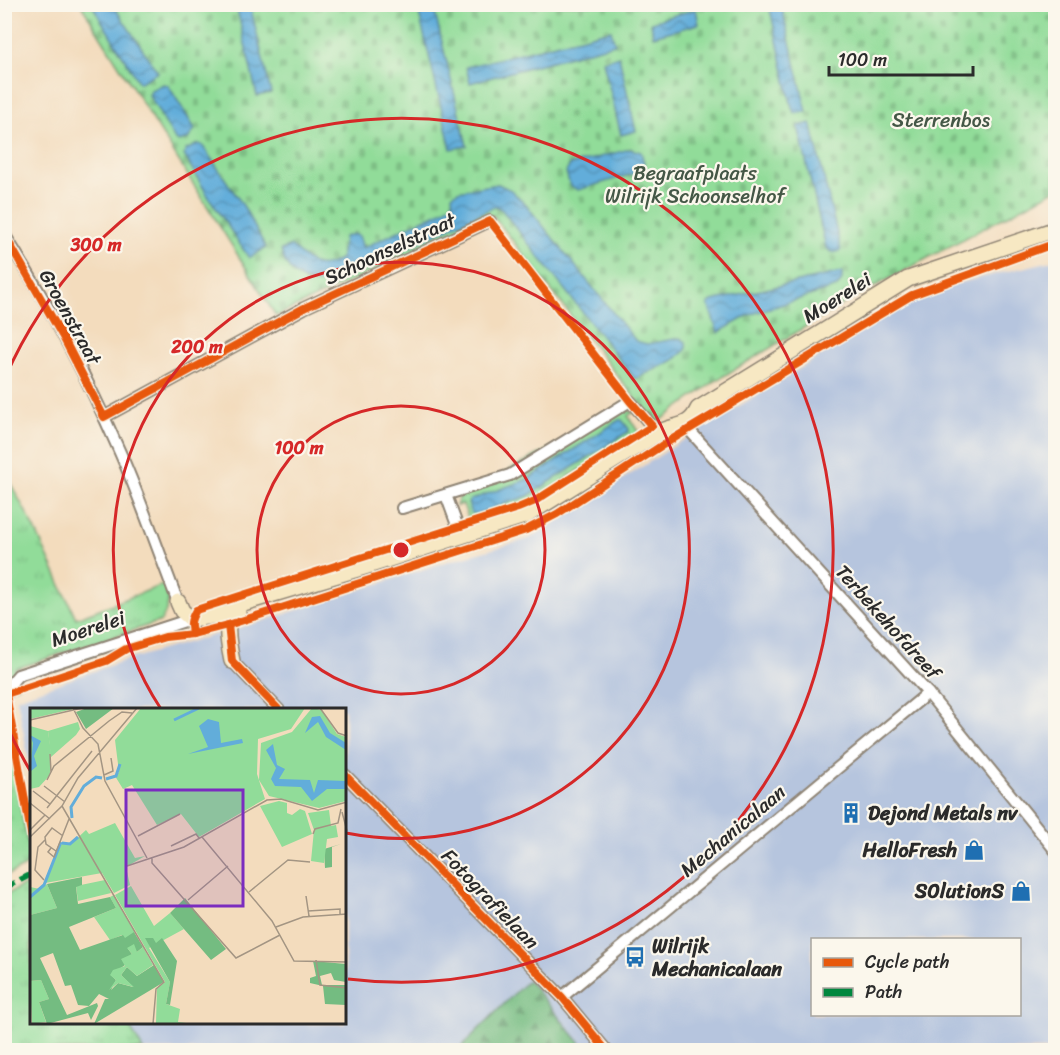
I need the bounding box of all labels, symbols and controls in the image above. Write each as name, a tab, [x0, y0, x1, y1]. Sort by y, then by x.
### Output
scale bar	[829, 39, 973, 77]
text: 100 m	[838, 44, 887, 76]
park label: Sterrenbos	[892, 103, 991, 138]
park label: Begraafplaats Wilrijk Schoonselhof	[605, 156, 787, 214]
street label: Schoonselstraat	[318, 203, 463, 295]
text: 300 m	[69, 229, 122, 261]
street label: Moerelei	[795, 262, 880, 333]
street label: Groenstraat	[29, 263, 111, 372]
text: 200 m	[170, 331, 223, 363]
text: 100 m	[275, 432, 324, 464]
centre of rings	[391, 540, 411, 560]
street label: Terbekehofdreef	[826, 556, 951, 690]
street label: Moerelei	[46, 600, 131, 657]
inset map	[30, 708, 346, 1025]
street label: Mechanicalaan	[672, 776, 794, 886]
place label: Dejond Metals nv	[868, 796, 1019, 831]
building icon: Dejond Metals nv	[839, 801, 863, 825]
place label: HelloFresh	[862, 833, 958, 868]
shop icon: HelloFresh	[962, 838, 986, 862]
street label: Fotografielaan	[432, 840, 548, 958]
place label: S0lutionS	[914, 874, 1004, 909]
shop icon: S0lutionS	[1009, 879, 1033, 903]
place label: Wilrijk Mechanicalaan	[651, 929, 782, 987]
legend	[811, 938, 1021, 1016]
bus stop icon: Wilrijk Mechanicalaan	[623, 945, 647, 969]
text: Cycle path	[865, 946, 949, 978]
text: Path	[865, 976, 902, 1008]

